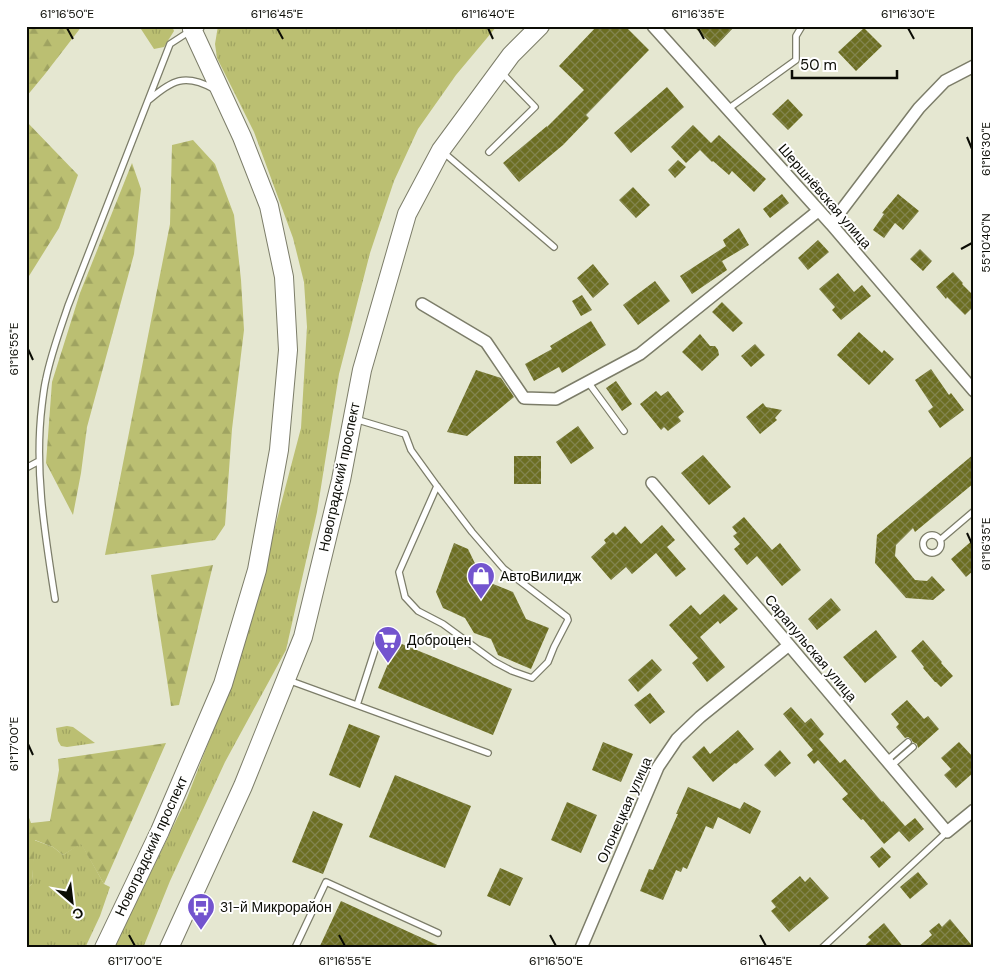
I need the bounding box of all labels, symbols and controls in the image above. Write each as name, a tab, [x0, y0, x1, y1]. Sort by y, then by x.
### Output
text: 61°16'50"E	[40, 6, 94, 22]
text: 61°16'45"E	[251, 6, 304, 22]
text: 61°16'40"E	[461, 6, 515, 22]
text: 61°16'35"E	[671, 6, 725, 22]
text: 61°16'30"E	[881, 6, 935, 22]
scale bar	[792, 48, 898, 80]
text: 50 m	[800, 55, 837, 75]
text: 61°16'30"E	[978, 122, 994, 176]
street label: Шершнёвская улица	[774, 140, 876, 252]
text: 55°10'40"N	[978, 213, 994, 273]
text: 61°16'55"E	[6, 322, 22, 375]
street label: Новоградский проспект	[314, 400, 364, 553]
text: 61°16'35"E	[978, 517, 994, 571]
shop icon: АвтоВилидж	[466, 561, 496, 600]
place label: АвтоВилидж	[500, 567, 582, 585]
street label: Сарапульская улица	[761, 591, 861, 705]
supermarket icon: Доброцен	[373, 625, 403, 664]
place label: Доброцен	[407, 631, 471, 649]
text: 61°17'00"E	[6, 717, 22, 771]
street label: Олонецкая улица	[593, 754, 656, 866]
street label: Новоградский проспект	[111, 773, 192, 919]
north arrow	[48, 876, 98, 926]
bus stop icon: 31-й Микрорайон	[186, 892, 216, 931]
place label: 31-й Микрорайон	[220, 898, 332, 916]
text: С	[69, 903, 87, 924]
text: 61°17'00"E	[108, 953, 162, 969]
text: 61°16'55"E	[319, 953, 372, 969]
text: 61°16'50"E	[529, 953, 583, 969]
text: 61°16'45"E	[740, 953, 793, 969]

